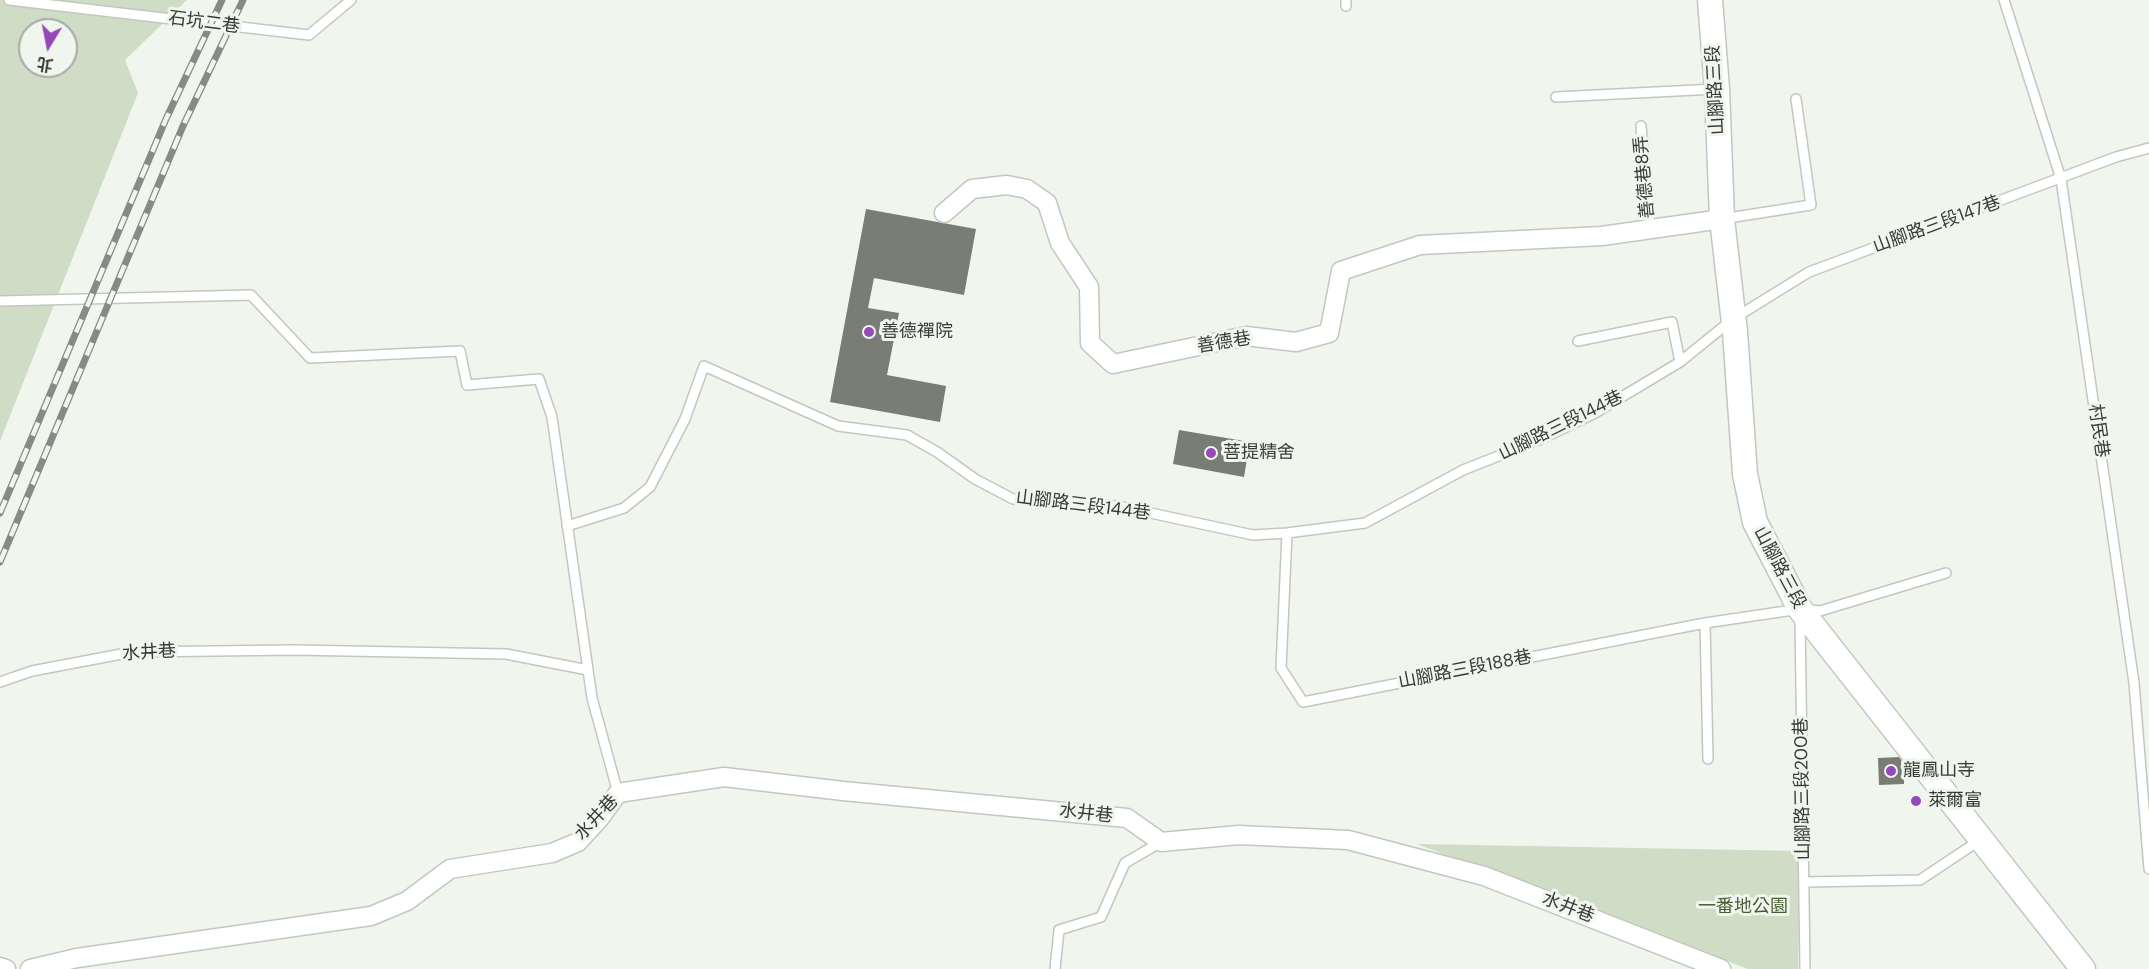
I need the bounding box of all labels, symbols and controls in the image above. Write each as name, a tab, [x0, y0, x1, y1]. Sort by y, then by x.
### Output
street label: 石坑二巷	[167, 8, 241, 38]
north arrow	[18, 18, 78, 78]
street label: 山腳路三段	[1703, 44, 1729, 136]
text: 北	[35, 53, 55, 76]
street label: 善德巷8弄	[1631, 135, 1659, 219]
street label: 山腳路三段147巷	[1870, 192, 2004, 258]
place label: 善德禪院	[881, 321, 953, 343]
marker: 善德禪院	[862, 325, 876, 339]
street label: 善德巷	[1196, 328, 1252, 358]
street label: 山腳路三段144巷	[1495, 387, 1627, 465]
street label: 村民巷	[2084, 403, 2112, 459]
place label: 菩提精舍	[1223, 442, 1295, 464]
marker: 菩提精舍	[1204, 446, 1218, 460]
street label: 山腳路三段144巷	[1014, 487, 1152, 525]
street label: 山腳路三段	[1748, 523, 1810, 613]
street label: 水井巷	[121, 641, 177, 665]
street label: 山腳路三段188巷	[1396, 646, 1534, 694]
street label: 山腳路三段200巷	[1791, 717, 1815, 861]
place label: 龍鳳山寺	[1903, 760, 1975, 782]
marker: 龍鳳山寺	[1884, 764, 1898, 778]
place label: 萊爾富	[1928, 790, 1982, 812]
street label: 水井巷	[571, 791, 623, 845]
marker: 萊爾富	[1909, 794, 1923, 808]
street label: 水井巷	[1058, 800, 1114, 828]
street label: 水井巷	[1539, 888, 1597, 928]
park label: 一番地公園	[1698, 896, 1788, 918]

